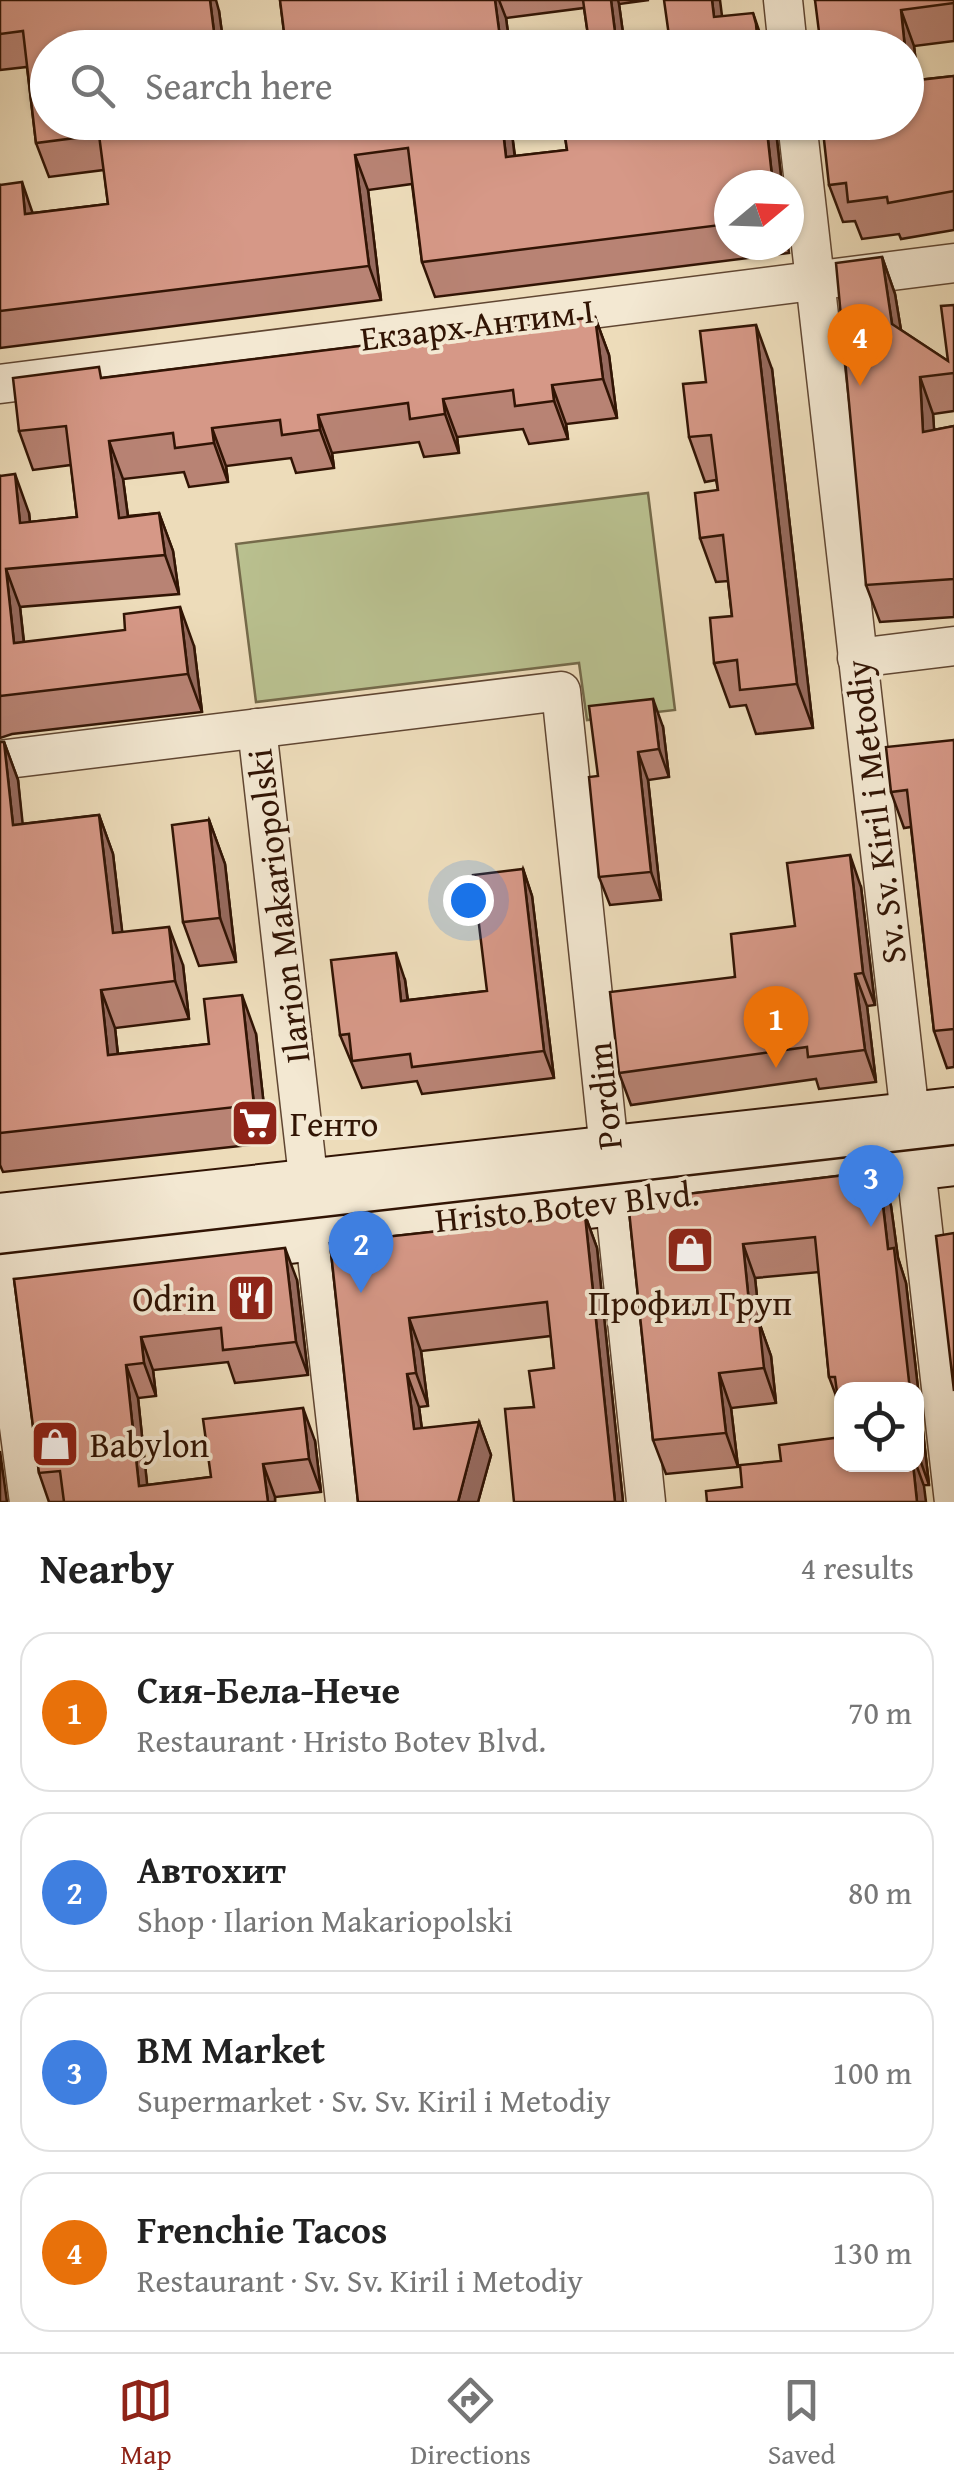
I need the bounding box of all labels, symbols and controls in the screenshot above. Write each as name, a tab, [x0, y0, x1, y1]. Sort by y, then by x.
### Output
search box	[30, 30, 924, 140]
text: Search here	[145, 57, 333, 113]
icon: search	[65, 58, 120, 113]
north arrow	[714, 170, 804, 260]
street label: Екзарх Антим I	[357, 284, 597, 364]
pin: 4	[828, 304, 892, 386]
street label: Sv. Sv. Kiril i Metodiy	[831, 657, 919, 967]
street label: Ilarion Makariopolski	[233, 746, 323, 1066]
your location	[443, 875, 494, 926]
pin: 1	[744, 986, 808, 1068]
street label: Pordim	[573, 1039, 635, 1152]
supermarket icon: Генто	[229, 1097, 281, 1149]
place label: Генто	[290, 1098, 378, 1149]
pin: 3	[838, 1144, 904, 1227]
street label: Hristo Botev Blvd.	[432, 1167, 702, 1245]
pin: 2	[328, 1210, 394, 1293]
shop icon: Профил Груп	[664, 1224, 716, 1276]
restaurant icon: Odrin	[225, 1272, 277, 1324]
place label: Odrin	[132, 1273, 216, 1324]
place label: Профил Груп	[588, 1277, 792, 1328]
map controls	[834, 1382, 924, 1472]
button: locate	[834, 1382, 924, 1472]
shop icon: Babylon	[29, 1418, 81, 1470]
place label: Babylon	[90, 1419, 210, 1470]
text: Nearby	[40, 1537, 174, 1598]
text: 4 results	[801, 1544, 914, 1591]
text: Сия-Бела-Нече	[137, 1661, 400, 1717]
text: 1	[66, 1689, 83, 1736]
text: 70 m	[848, 1689, 912, 1736]
text: Restaurant · Hristo Botev Blvd.	[137, 1717, 546, 1764]
text: Автохит	[137, 1841, 286, 1897]
text: 2	[66, 1869, 83, 1916]
text: 80 m	[848, 1869, 912, 1916]
text: Shop · Ilarion Makariopolski	[137, 1897, 513, 1944]
text: BM Market	[137, 2021, 325, 2077]
text: 3	[66, 2049, 83, 2096]
text: 100 m	[833, 2049, 912, 2096]
text: Supermarket · Sv. Sv. Kiril i Metodiy	[137, 2077, 611, 2124]
text: Frenchie Tacos	[137, 2201, 387, 2257]
text: 4	[66, 2229, 83, 2276]
text: 130 m	[833, 2229, 912, 2276]
text: Restaurant · Sv. Sv. Kiril i Metodiy	[137, 2257, 583, 2304]
tab: Map	[118, 2373, 173, 2474]
tab: Directions	[410, 2373, 531, 2474]
tab: Saved	[768, 2373, 836, 2474]

